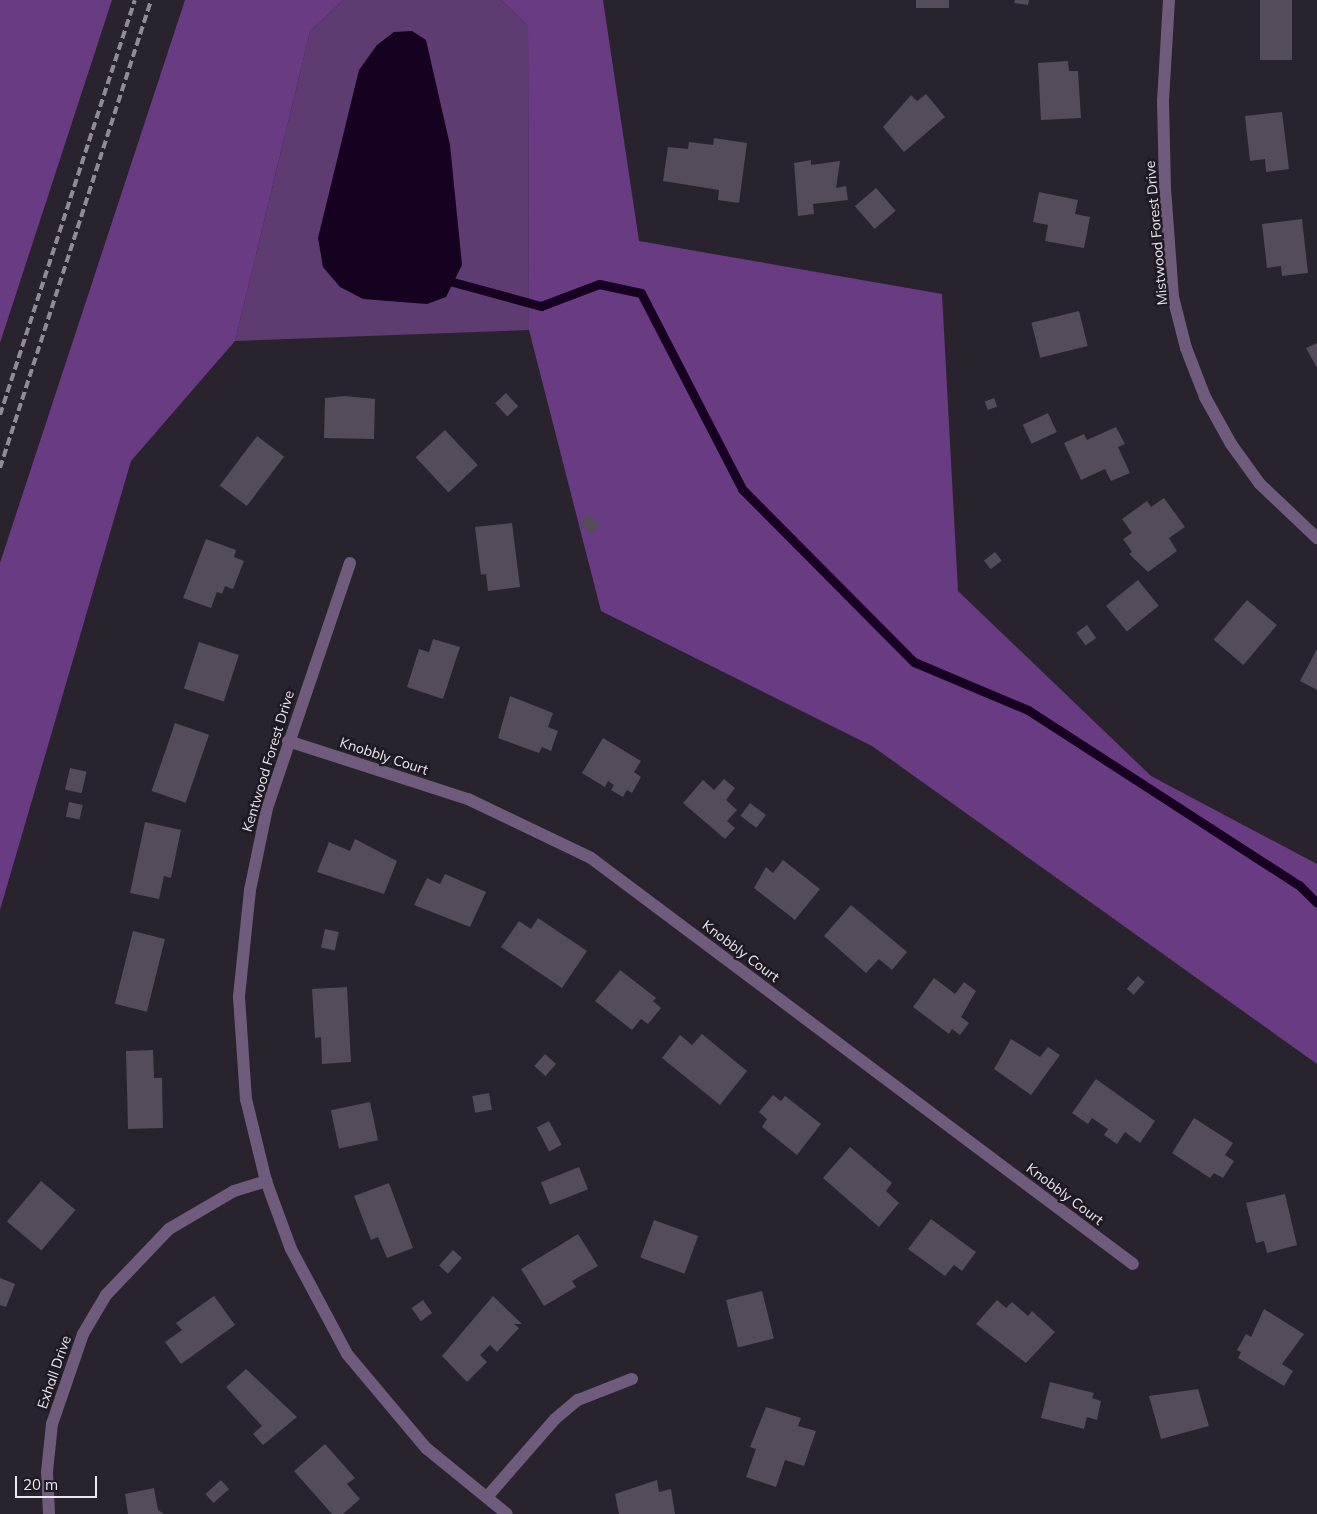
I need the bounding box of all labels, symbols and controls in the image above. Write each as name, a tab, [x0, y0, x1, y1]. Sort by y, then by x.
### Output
street label: Mistwood Forest Drive	[1141, 160, 1171, 306]
street label: Kentwood Forest Drive	[238, 688, 298, 834]
street label: Knobbly Court	[338, 734, 430, 778]
street label: Knobbly Court	[699, 917, 783, 985]
street label: Knobbly Court	[1023, 1160, 1107, 1228]
street label: Exhall Drive	[34, 1333, 74, 1411]
scale bar	[18, 1466, 100, 1498]
text: 20 m	[23, 1475, 58, 1494]

